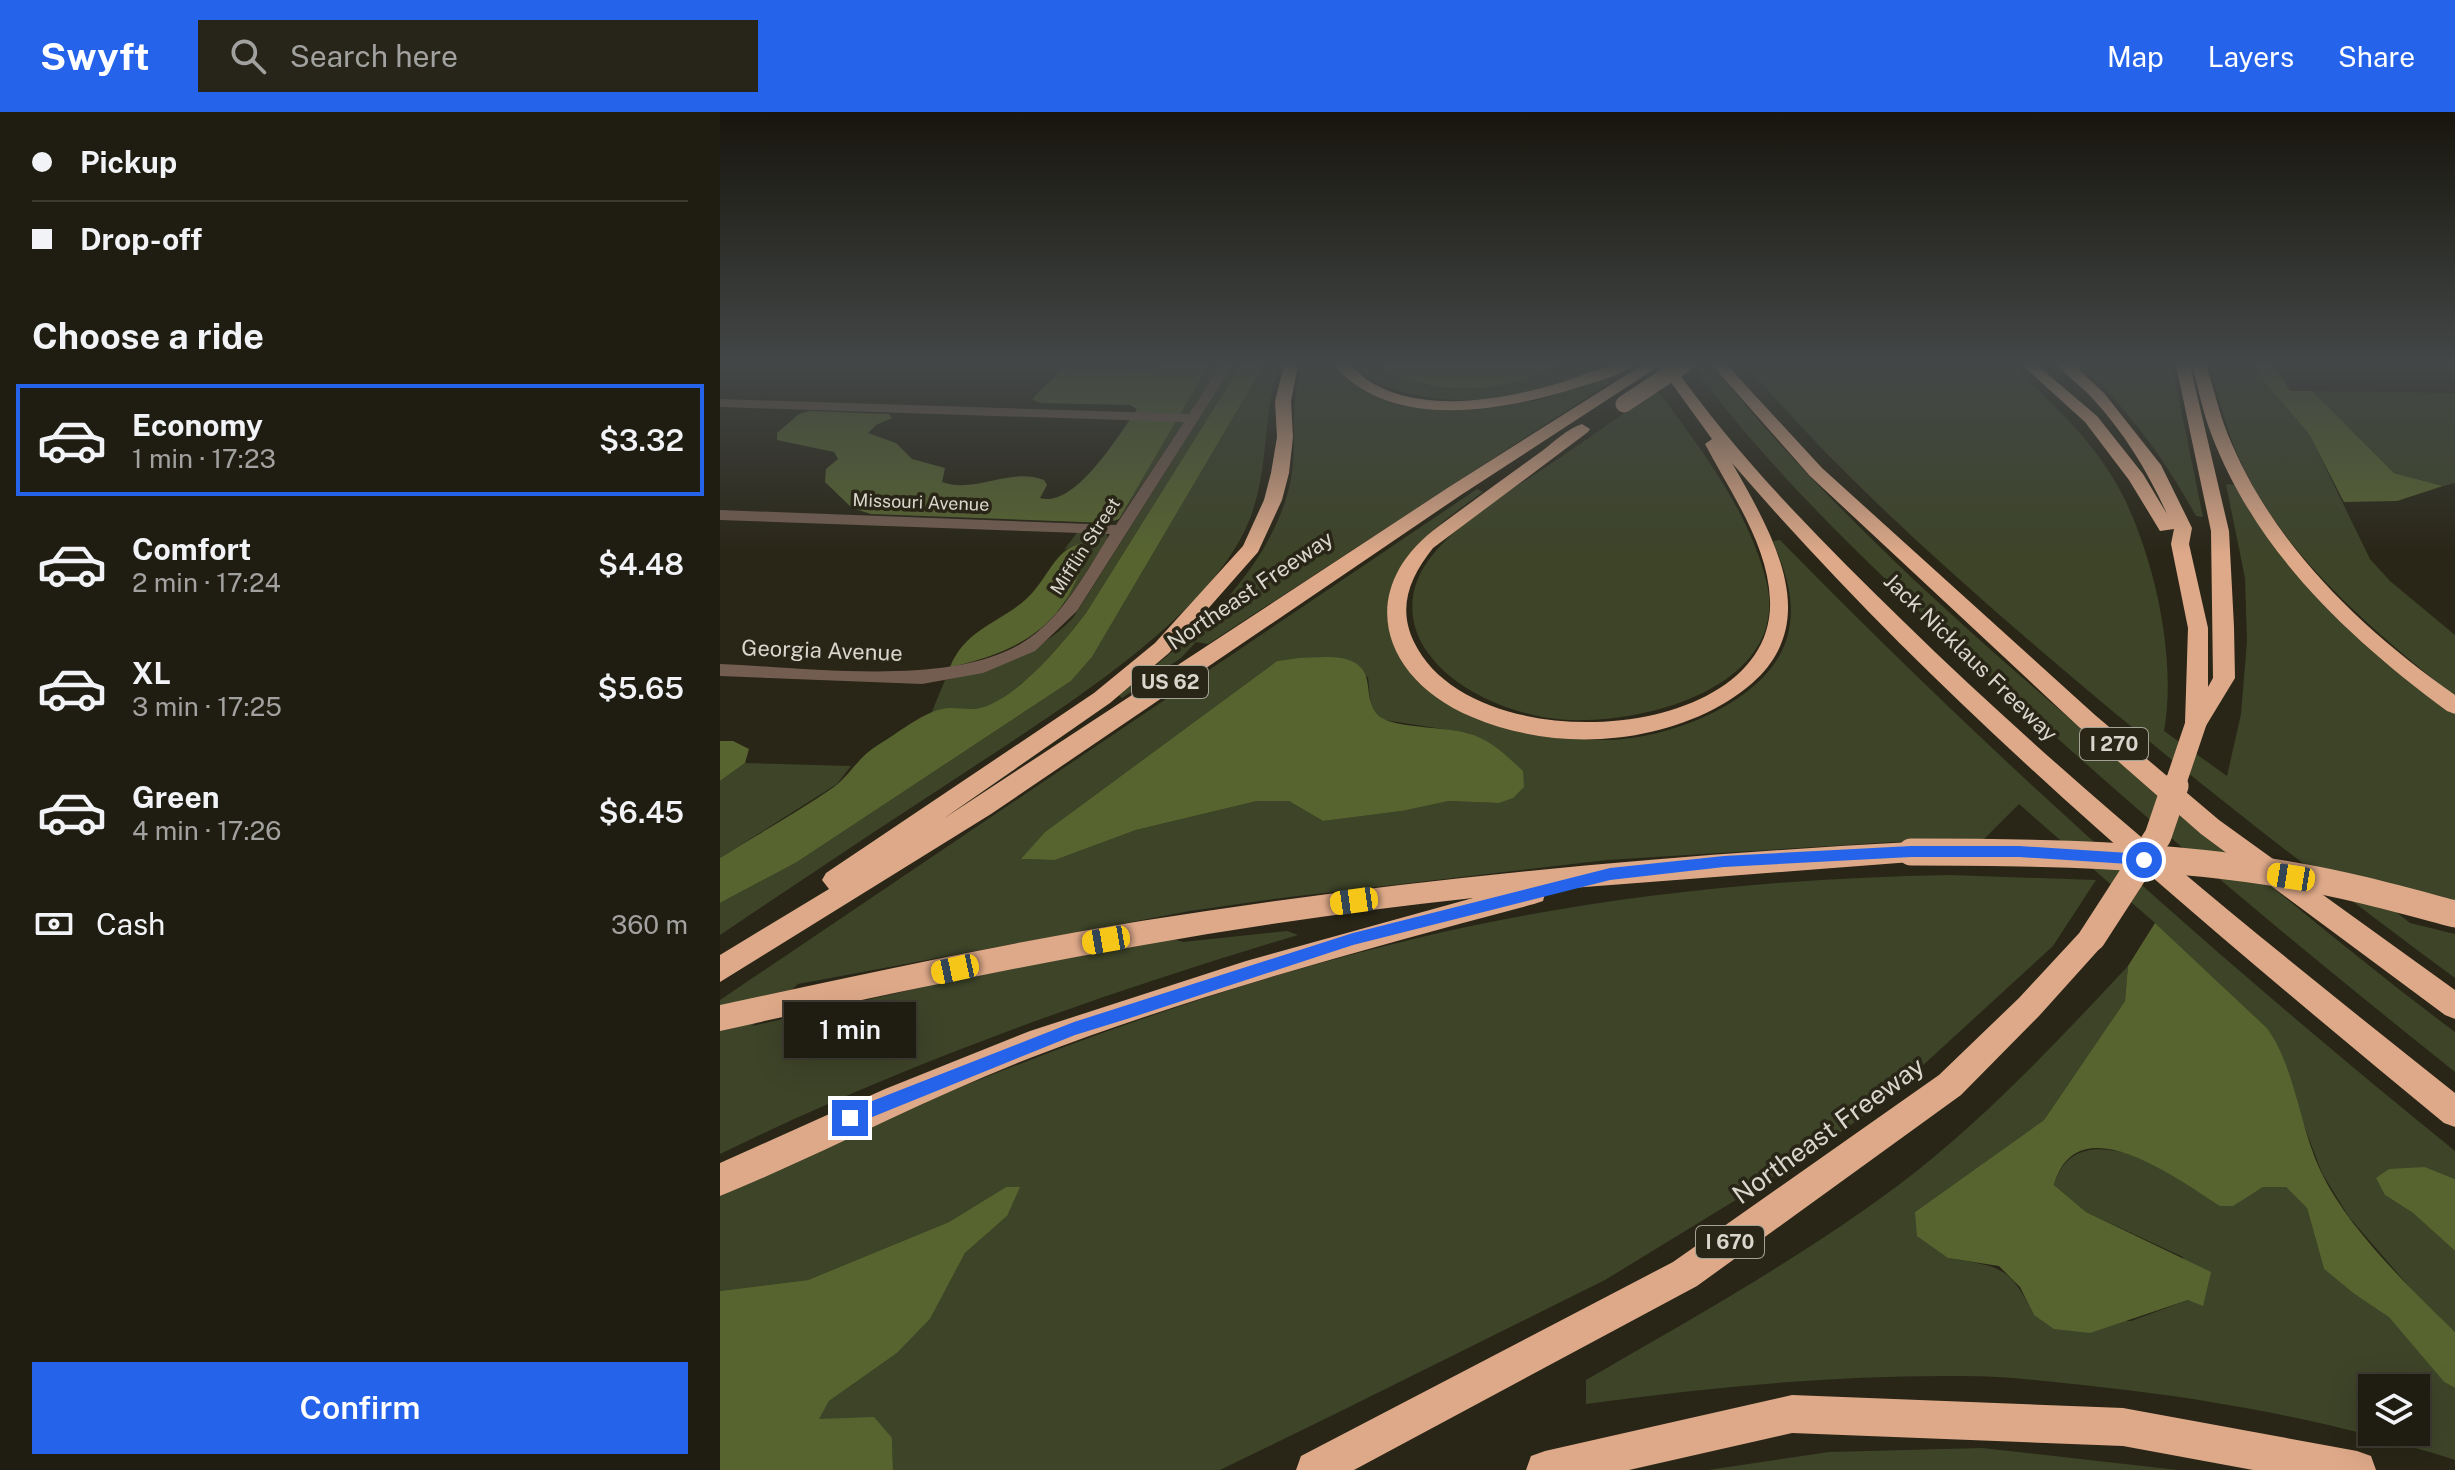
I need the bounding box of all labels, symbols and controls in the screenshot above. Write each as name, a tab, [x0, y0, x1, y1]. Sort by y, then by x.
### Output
search box	[198, 20, 758, 92]
text: Swyft	[40, 34, 150, 79]
icon: search	[226, 34, 270, 78]
text: Search here	[290, 38, 458, 74]
text: Map	[2107, 40, 2164, 73]
text: Layers	[2208, 40, 2294, 73]
text: Share	[2338, 40, 2415, 73]
text: Pickup	[80, 144, 177, 180]
text: Drop-off	[80, 221, 202, 257]
text: Choose a ride	[32, 315, 264, 357]
icon: car	[36, 404, 108, 476]
text: Economy	[132, 407, 263, 443]
text: $3.32	[599, 422, 684, 458]
text: 1 min · 17:23	[132, 443, 276, 474]
street label: Missouri Avenue	[852, 489, 990, 515]
street label: Mifflin Street	[1046, 494, 1124, 598]
street label: Northeast Freeway	[1162, 525, 1338, 655]
icon: car	[36, 528, 108, 600]
text: Comfort	[132, 531, 251, 567]
text: $4.48	[598, 546, 684, 582]
text: 2 min · 17:24	[132, 567, 281, 598]
street label: Jack Nicklaus Freeway	[1879, 567, 2063, 747]
street label: Georgia Avenue	[741, 634, 903, 666]
icon: car	[36, 652, 108, 724]
text: XL	[132, 655, 171, 691]
road number: US 62	[1132, 666, 1208, 698]
text: $5.65	[598, 670, 684, 706]
text: 3 min · 17:25	[132, 691, 282, 722]
road number: I 270	[2080, 728, 2148, 760]
icon: car	[36, 776, 108, 848]
text: Green	[132, 779, 219, 815]
text: $6.45	[598, 794, 684, 830]
text: 4 min · 17:26	[132, 815, 281, 846]
route start	[2126, 842, 2162, 878]
car	[2265, 861, 2317, 893]
car	[1329, 886, 1379, 916]
icon: cash	[32, 902, 76, 946]
text: Cash	[96, 906, 165, 942]
text: 360 m	[611, 909, 688, 940]
car	[1080, 924, 1132, 956]
car	[929, 952, 981, 986]
callout: 1 min	[784, 1002, 916, 1058]
text: 1 min	[819, 1014, 881, 1045]
street label: Northeast Freeway	[1726, 1050, 1930, 1210]
route end	[832, 1100, 868, 1136]
road number: I 670	[1696, 1226, 1764, 1258]
button: Confirm	[32, 1362, 688, 1454]
map controls	[2358, 1374, 2430, 1446]
button: layers	[2358, 1374, 2430, 1446]

